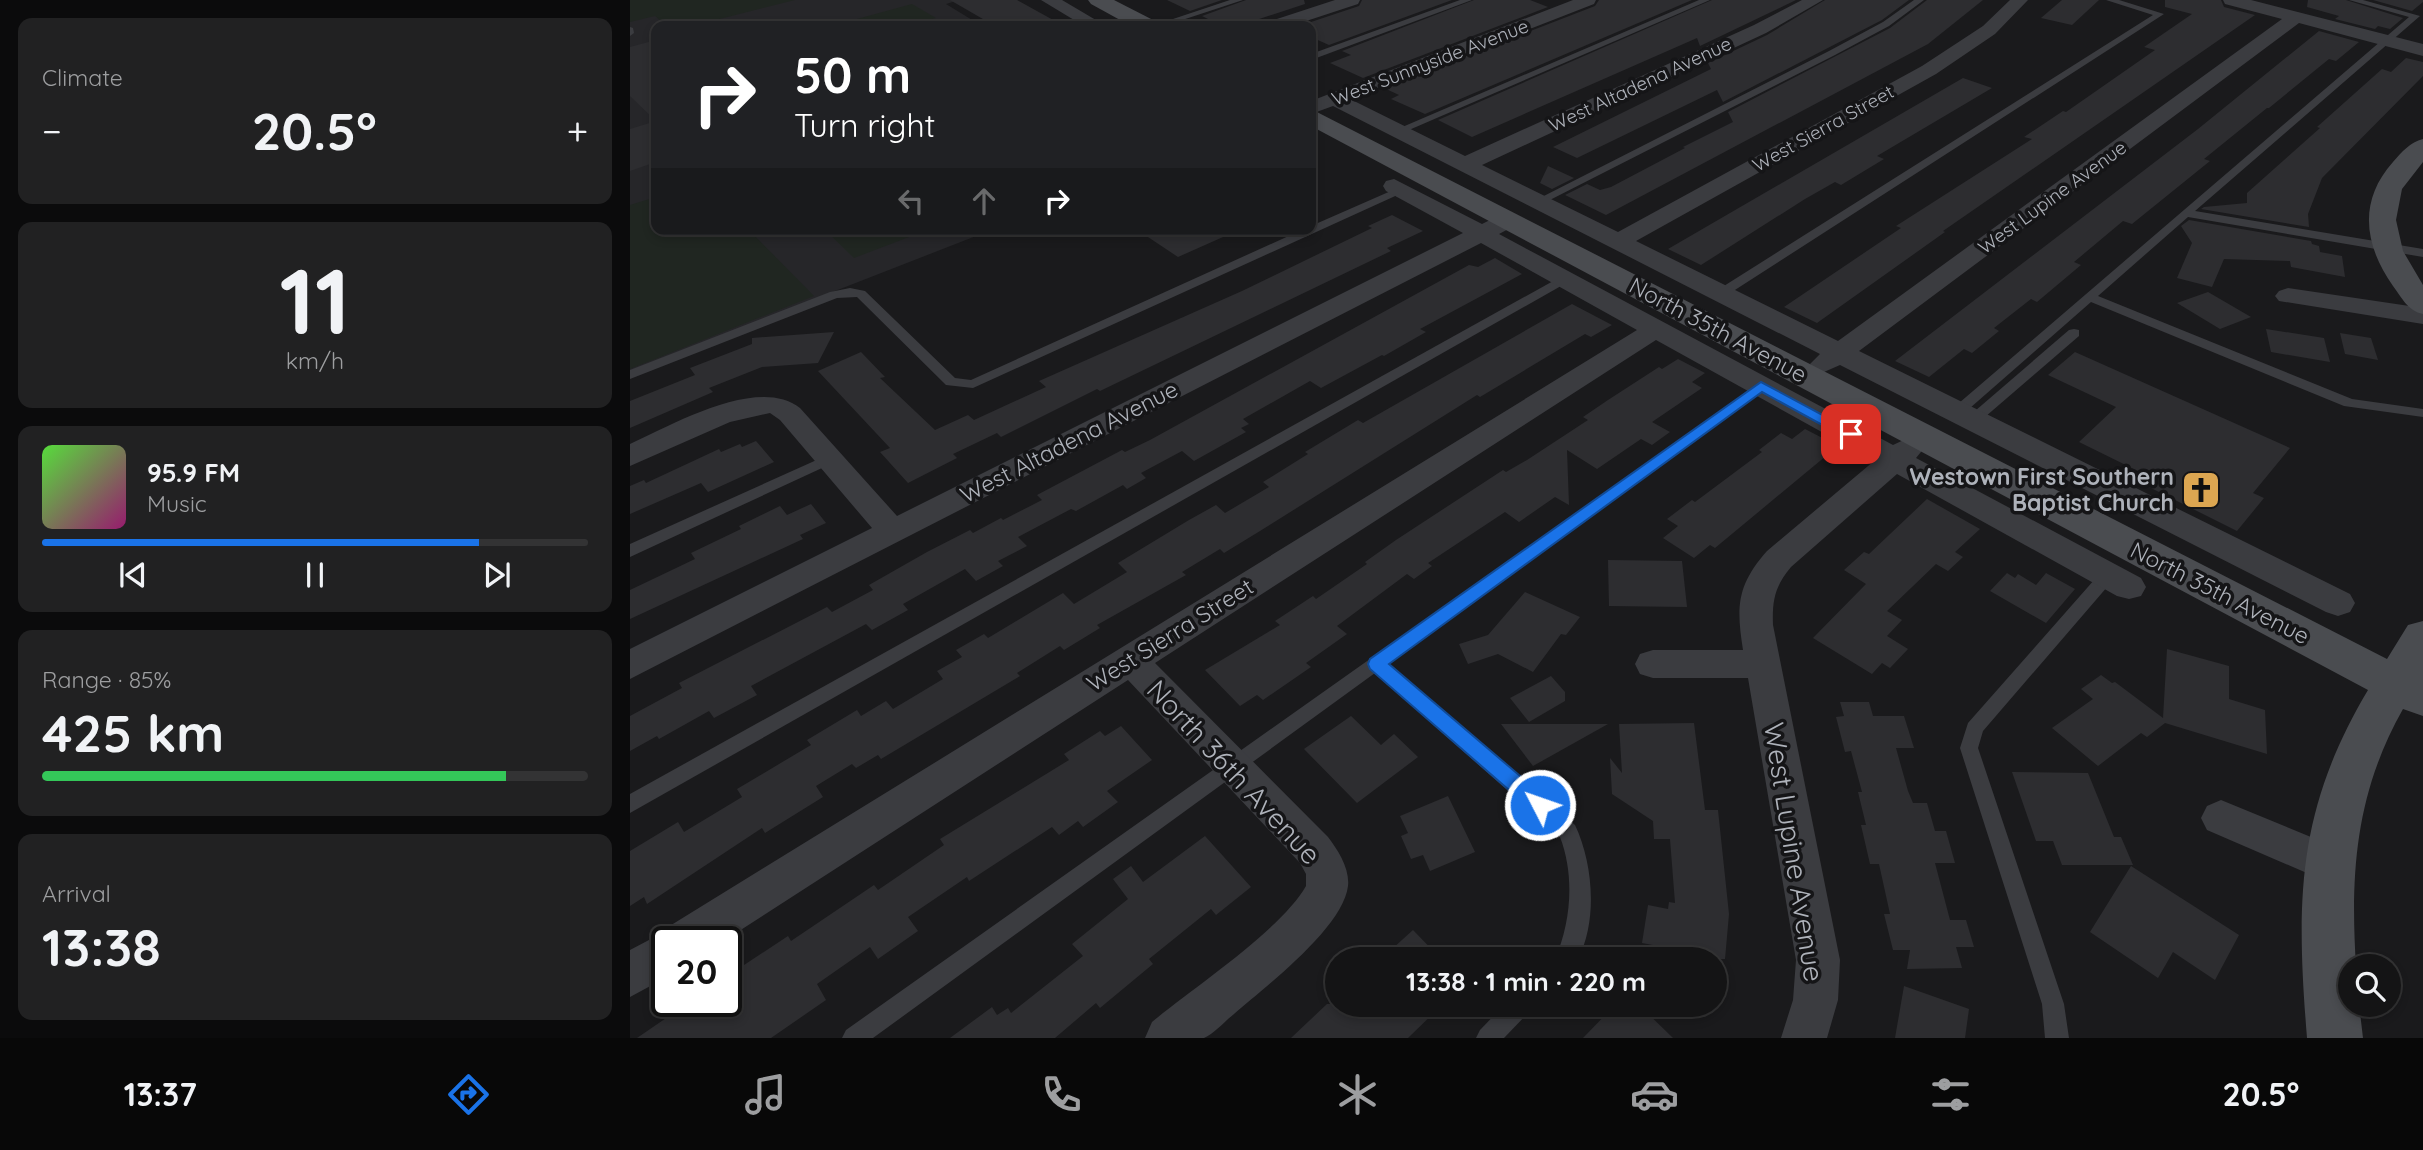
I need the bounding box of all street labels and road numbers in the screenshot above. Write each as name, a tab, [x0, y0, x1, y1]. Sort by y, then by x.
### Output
street label: West Sunnyside Avenue	[1328, 13, 1532, 111]
street label: West Altadena Avenue	[1545, 31, 1735, 137]
street label: West Sierra Street	[1748, 79, 1898, 177]
street label: West Lupine Avenue	[1973, 135, 2131, 259]
street label: North 35th Avenue	[1624, 271, 1812, 389]
street label: West Altadena Avenue	[955, 374, 1183, 509]
street label: North 35th Avenue	[2126, 535, 2315, 650]
street label: West Sierra Street	[1081, 572, 1259, 698]
street label: North 36th Avenue	[1140, 672, 1329, 871]
street label: West Lupine Avenue	[1757, 720, 1832, 984]

